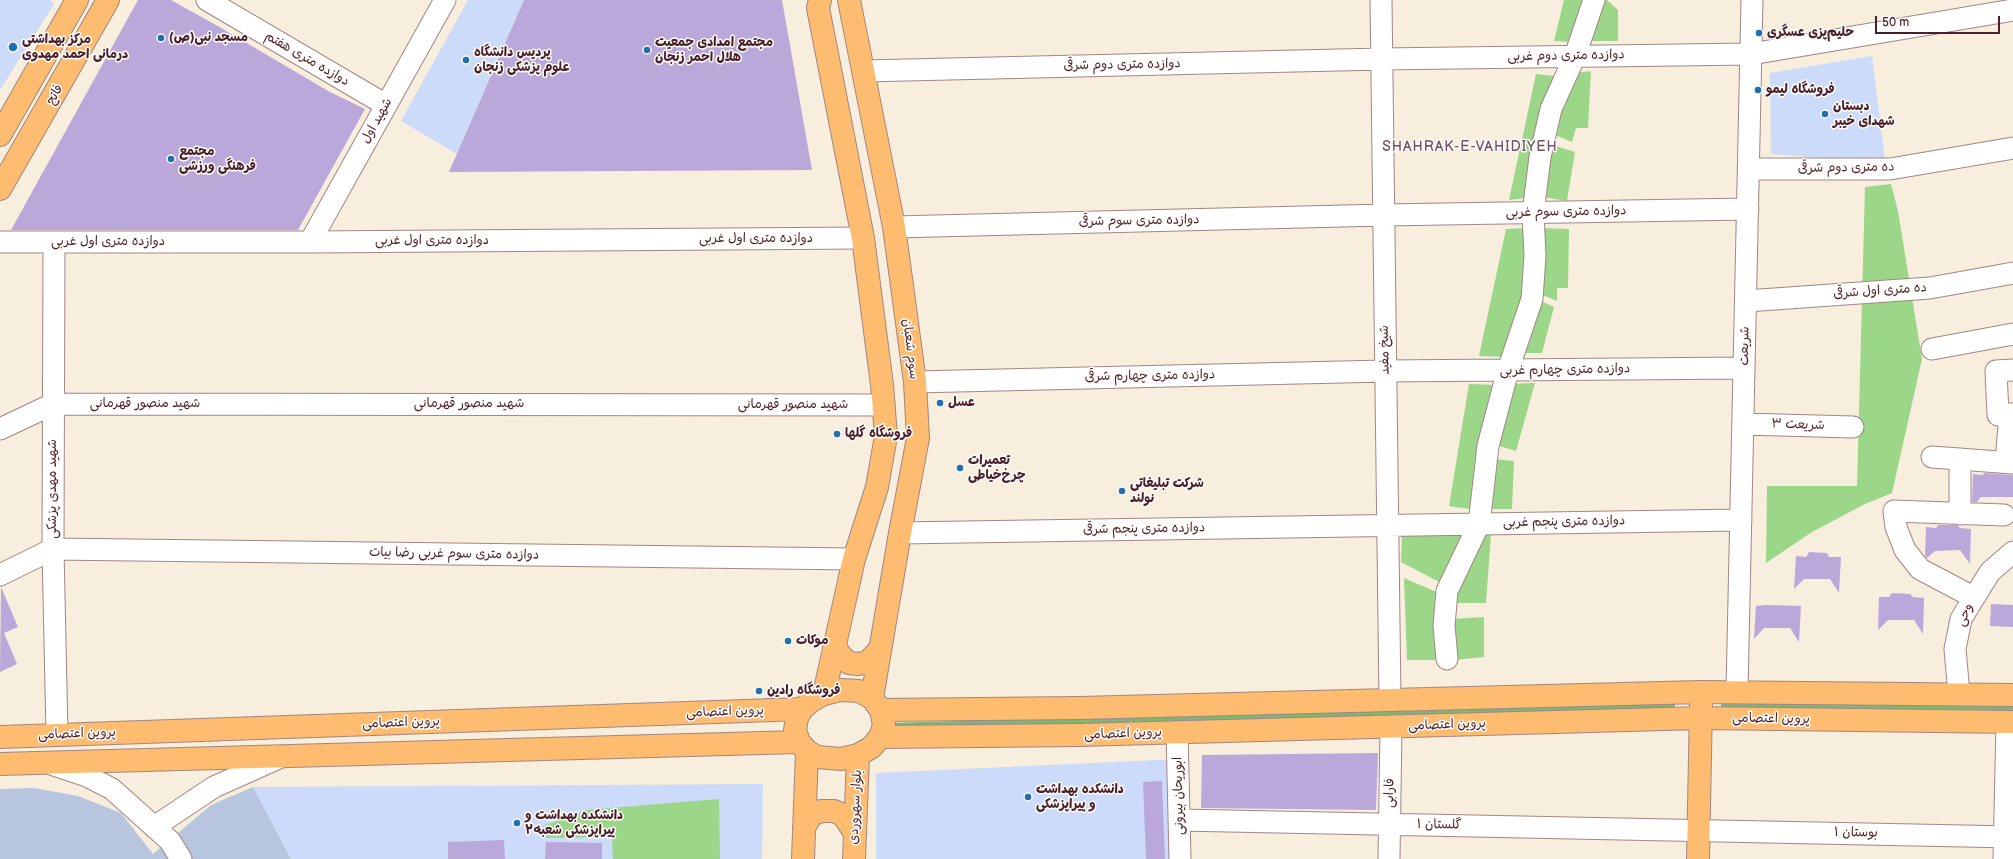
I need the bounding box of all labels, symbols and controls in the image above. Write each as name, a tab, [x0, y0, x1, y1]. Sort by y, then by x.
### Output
scale bar	[1877, 8, 2002, 34]
text: 50 m	[1882, 15, 1909, 30]
place label: حلیم‌پزی عسگری	[1767, 25, 1854, 41]
marker: حلیم‌پزی عسگری	[1754, 28, 1764, 38]
street label: دوازده متری هفتم	[262, 29, 352, 89]
place label: مسجد نبی(ص)	[169, 30, 248, 46]
place label: مرکز بهداشتی درمانی احمد مهدوی	[22, 32, 128, 63]
marker: مسجد نبی(ص)	[156, 33, 166, 43]
place label: مجتمع امدادی جمعیت هلال احمر زنجان	[655, 35, 773, 66]
marker: مرکز بهداشتی درمانی احمد مهدوی	[7, 41, 19, 53]
place label: پردیس دانشگاه علوم پزشکى زنجان	[474, 45, 569, 76]
marker: مجتمع امدادی جمعیت هلال احمر زنجان	[642, 45, 652, 55]
street label: دوازده متری دوم غربی	[1507, 47, 1625, 65]
marker: پردیس دانشگاه علوم پزشکى زنجان	[461, 55, 471, 65]
street label: دوازده متری دوم شرقی	[1063, 56, 1181, 74]
street label: فاتح	[43, 82, 67, 108]
place label: فروشگاه لیمو	[1766, 82, 1835, 98]
marker: فروشگاه لیمو	[1753, 85, 1763, 95]
street label: شهید اول	[358, 96, 396, 146]
place label: دبستان شهدای خیبر	[1833, 99, 1895, 130]
marker: دبستان شهدای خیبر	[1820, 109, 1830, 119]
district label: SHAHRAK-E-VAHIDIYEH	[1382, 139, 1558, 155]
place label: مجتمع فرهنگی ورزشی	[179, 144, 256, 175]
marker: مجتمع فرهنگی ورزشی	[166, 154, 176, 164]
street label: ده متری دوم شرقی	[1797, 159, 1895, 177]
street label: دوازده متری سوم غربی	[1505, 203, 1627, 221]
street label: دوازده متری سوم شرقی	[1078, 212, 1200, 230]
street label: دوازده متری اول غربی	[699, 231, 813, 247]
street label: دوازده متری اول غربی	[375, 233, 489, 249]
street label: دوازده متری اول غربی	[51, 234, 165, 250]
street label: ده متری اول شرقی	[1833, 280, 1927, 302]
street label: سوم شعبان	[899, 318, 921, 380]
street label: شیخ مفید	[1377, 325, 1393, 375]
street label: شریعت	[1737, 326, 1753, 366]
street label: دوازده متری چهارم غربی	[1500, 361, 1630, 379]
street label: دوازده متری چهارم شرقی	[1085, 367, 1215, 385]
place label: عسل	[948, 395, 975, 411]
street label: شهید منصور قهرمانی	[90, 396, 200, 412]
street label: شهید منصور قهرمانی	[414, 396, 524, 412]
street label: شهید منصور قهرمانی	[738, 397, 848, 413]
marker: عسل	[935, 398, 945, 408]
street label: شریعت ۳	[1771, 416, 1825, 434]
place label: فروشگاه گلها	[845, 426, 912, 442]
marker: فروشگاه گلها	[832, 429, 842, 439]
street label: شهید مهدی پزشکی	[45, 439, 61, 539]
place label: تعمیرات چرخ‌خیاطی	[968, 453, 1025, 484]
marker: تعمیرات چرخ‌خیاطی	[955, 463, 965, 473]
place label: شرکت تبلیغاتی نولند	[1130, 476, 1204, 507]
marker: شرکت تبلیغاتی نولند	[1117, 486, 1127, 496]
street label: دوازده متری پنجم غربی	[1503, 513, 1625, 531]
street label: دوازده متری پنجم شرقی	[1083, 520, 1205, 538]
street label: دوازده متری سوم غربی رضا بیات	[369, 545, 539, 563]
street label: وحی	[1953, 601, 1977, 629]
place label: موکات	[796, 633, 829, 649]
marker: موکات	[783, 636, 793, 646]
place label: فروشگاه رادین	[767, 683, 840, 699]
marker: فروشگاه رادین	[754, 686, 764, 696]
street label: پروین اعتصامی	[686, 703, 764, 721]
street label: پروین اعتصامی	[1732, 711, 1810, 727]
street label: پروین اعتصامی	[362, 714, 440, 732]
street label: پروین اعتصامی	[1408, 716, 1486, 734]
street label: پروین اعتصامی	[38, 725, 116, 743]
street label: پروین اعتصامی	[1084, 725, 1162, 743]
street label: ابوریحان بیرونی	[1171, 757, 1187, 835]
street label: بلوار سهروردی	[846, 769, 866, 845]
street label: فارابی	[1382, 778, 1398, 808]
place label: دانشکده بهداشت و پیراپزشکی	[1036, 782, 1124, 813]
marker: دانشکده بهداشت و پیراپزشکی	[1023, 792, 1033, 802]
place label: دانشکده بهداشت و پیراپزشکى شعبه۲	[525, 808, 623, 839]
street label: گلستان ۱	[1417, 817, 1461, 833]
marker: دانشکده بهداشت و پیراپزشکى شعبه۲	[512, 818, 522, 828]
street label: بوستان ۱	[1834, 825, 1878, 841]

